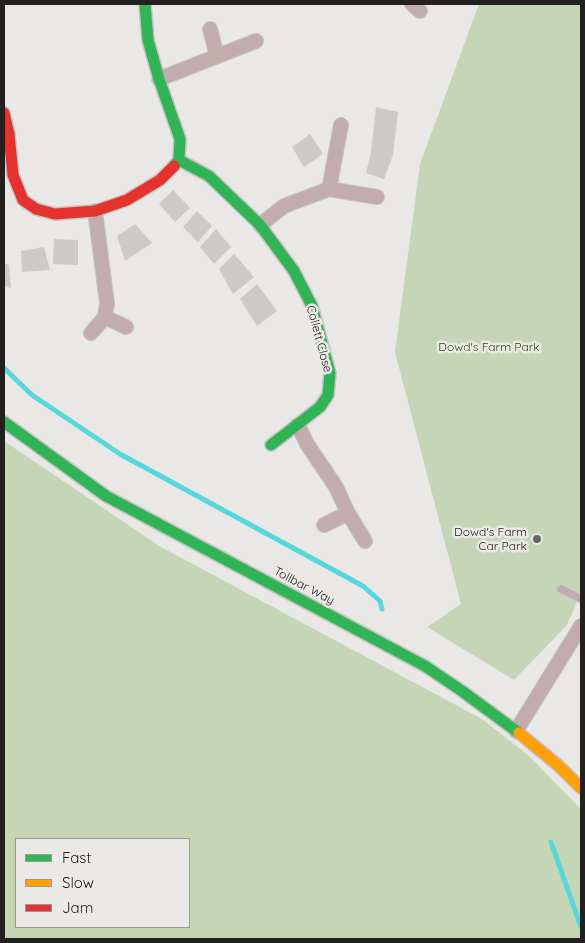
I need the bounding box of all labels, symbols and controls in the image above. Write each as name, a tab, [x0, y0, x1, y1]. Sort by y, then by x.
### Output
street label: Collett Close	[303, 304, 335, 374]
park label: Dowd's Farm Park	[438, 340, 540, 354]
place label: Dowd's Farm Car Park	[454, 525, 527, 553]
marker: Dowd's Farm Car Park	[531, 533, 543, 545]
street label: Tollbar Way	[271, 564, 337, 608]
legend	[15, 838, 190, 928]
text: Fast	[62, 848, 91, 867]
text: Slow	[62, 873, 94, 892]
text: Jam	[62, 898, 93, 917]

